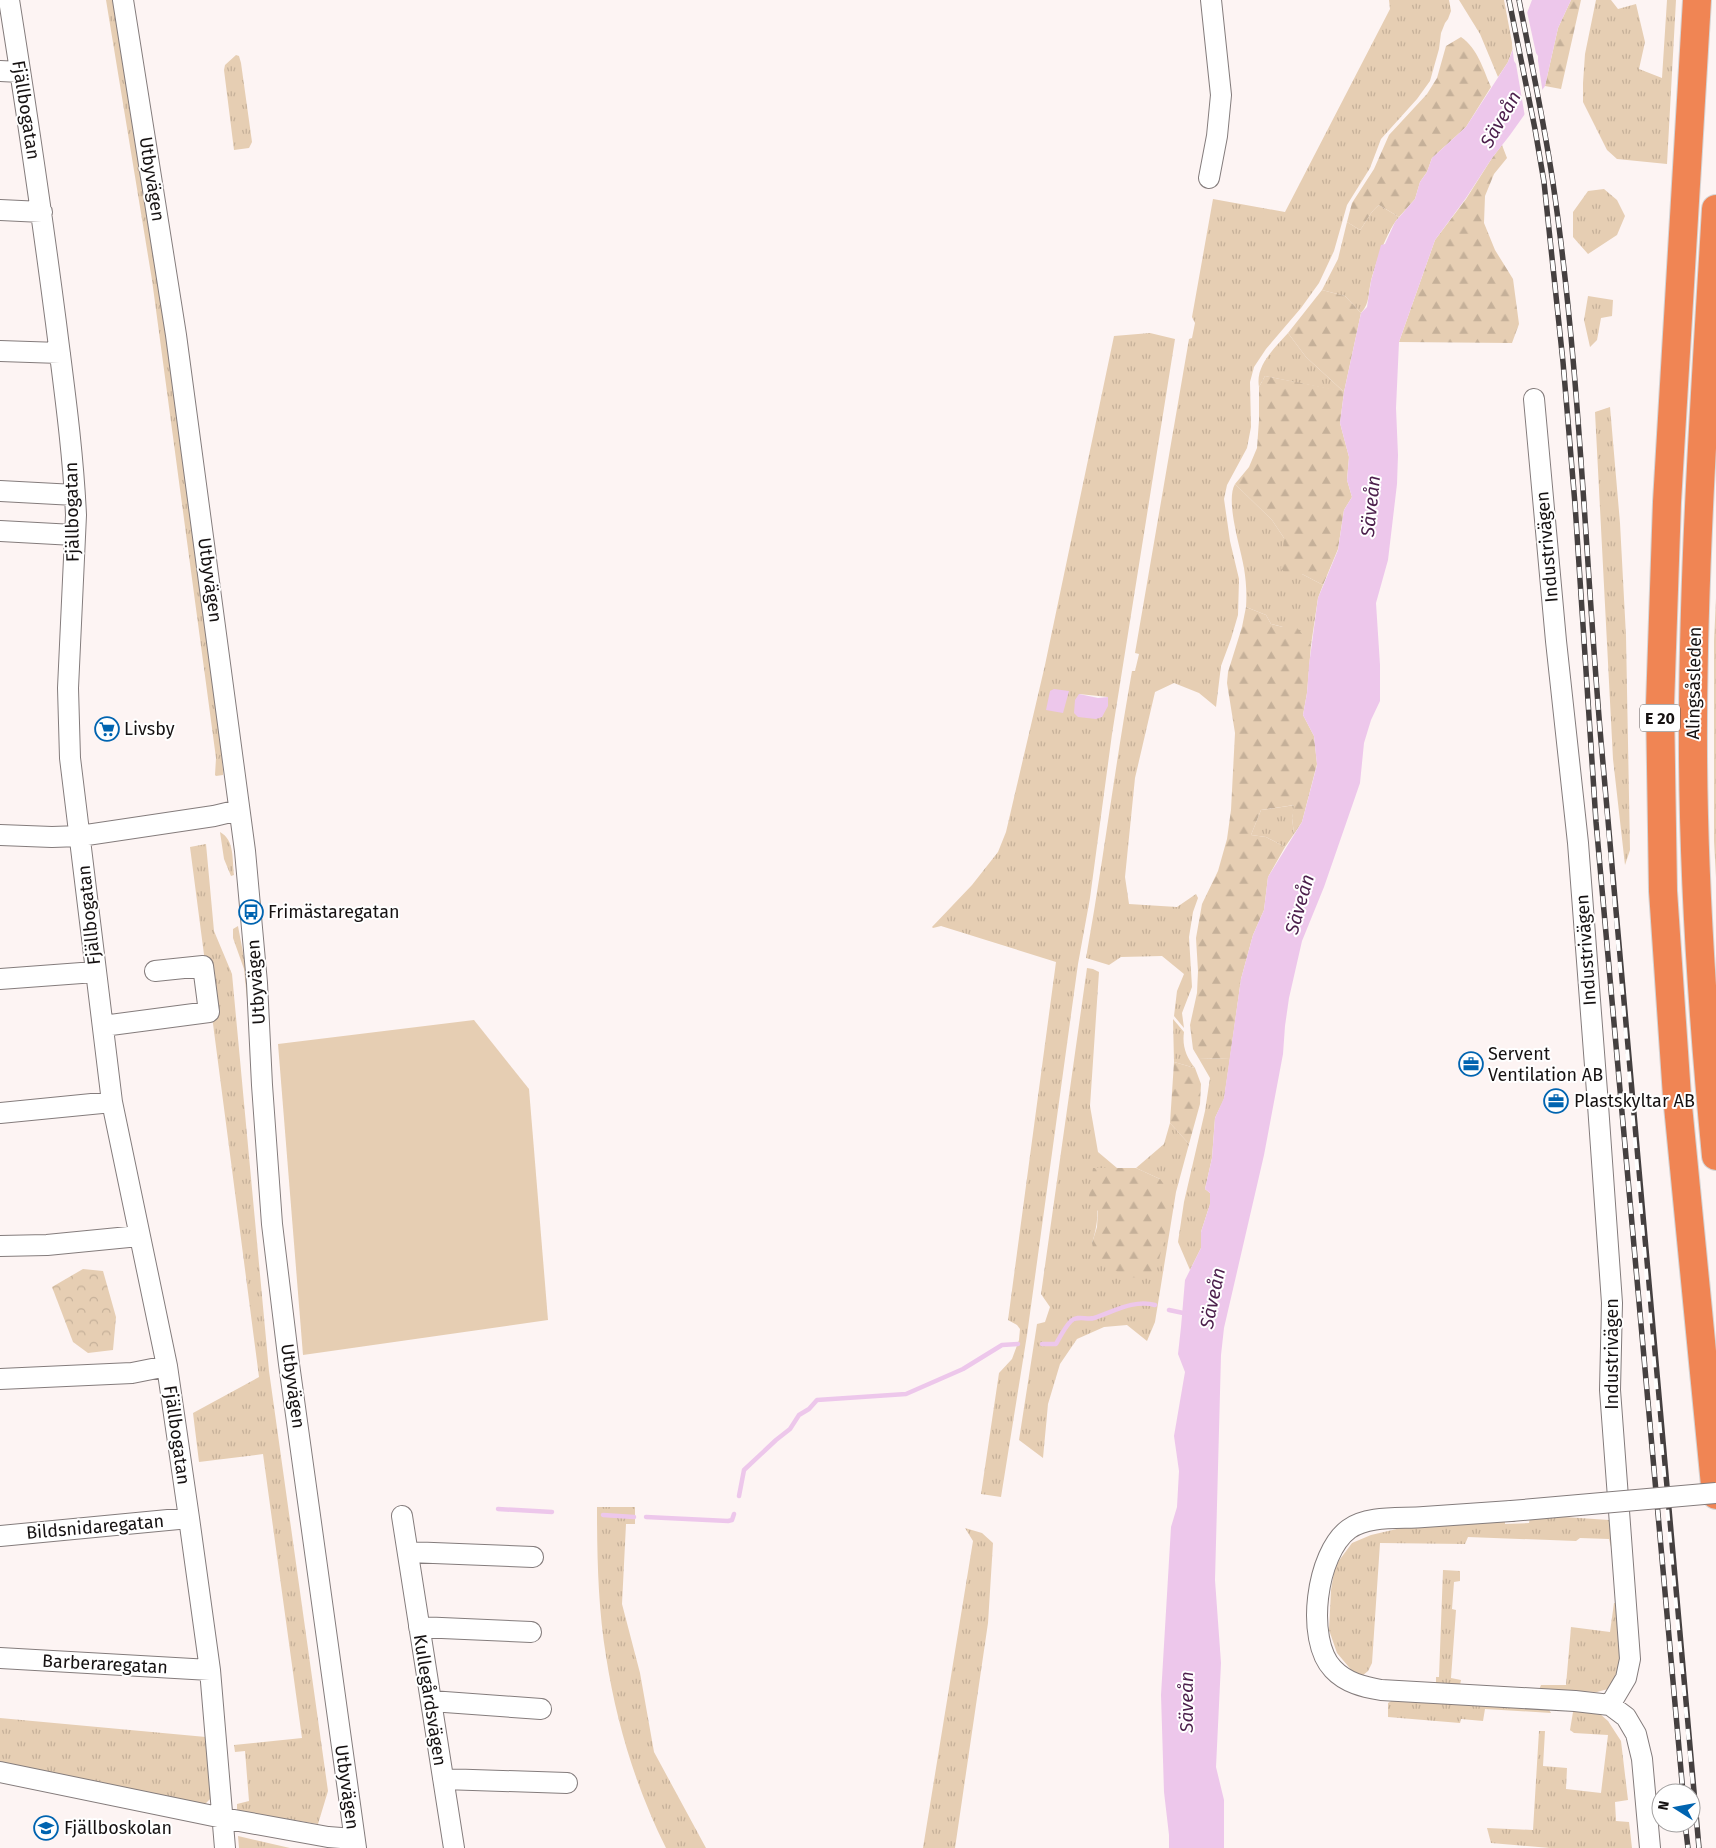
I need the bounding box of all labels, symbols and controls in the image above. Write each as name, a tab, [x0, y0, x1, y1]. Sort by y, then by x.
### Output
street label: Fjällbogatan	[7, 59, 45, 161]
water label: Säveån	[1475, 87, 1526, 153]
street label: Utbyvägen	[134, 135, 170, 223]
street label: Fjällbogatan	[60, 462, 84, 562]
water label: Säveån	[1356, 474, 1385, 539]
street label: Industrivägen	[1531, 490, 1563, 604]
street label: Utbyvägen	[193, 536, 227, 624]
street label: Alingsåsleden	[1682, 626, 1706, 740]
road number: E 20	[1640, 704, 1680, 731]
supermarket icon: Livsby	[94, 716, 120, 742]
place label: Livsby	[124, 718, 175, 740]
street label: Fjällbogatan	[73, 864, 105, 966]
water label: Säveån	[1280, 871, 1319, 938]
street label: Industrivägen	[1571, 894, 1601, 1006]
bus stop icon: Frimästaregatan	[238, 899, 264, 925]
place label: Frimästaregatan	[268, 901, 400, 923]
street label: Utbyvägen	[242, 939, 270, 1025]
place label: Servent Ventilation AB	[1488, 1043, 1603, 1086]
office icon: Servent Ventilation AB	[1458, 1051, 1484, 1077]
office icon: Plastskyltar AB	[1543, 1088, 1569, 1114]
place label: Plastskyltar AB	[1574, 1090, 1695, 1112]
water label: Säveån	[1195, 1266, 1230, 1332]
street label: Industrivägen	[1601, 1298, 1623, 1410]
street label: Utbyvägen	[276, 1342, 310, 1430]
street label: Fjällbogatan	[159, 1384, 195, 1486]
street label: Bildsnidaregatan	[25, 1510, 165, 1544]
street label: Kullegårdsvägen	[409, 1633, 451, 1767]
street label: Barberaregatan	[41, 1650, 169, 1678]
water label: Säveån	[1175, 1671, 1198, 1734]
street label: Utbyvägen	[330, 1743, 364, 1831]
north arrow	[1651, 1783, 1701, 1833]
text: N	[1654, 1799, 1673, 1812]
school or university icon: Fjällboskolan	[33, 1815, 59, 1841]
place label: Fjällboskolan	[64, 1817, 172, 1839]

